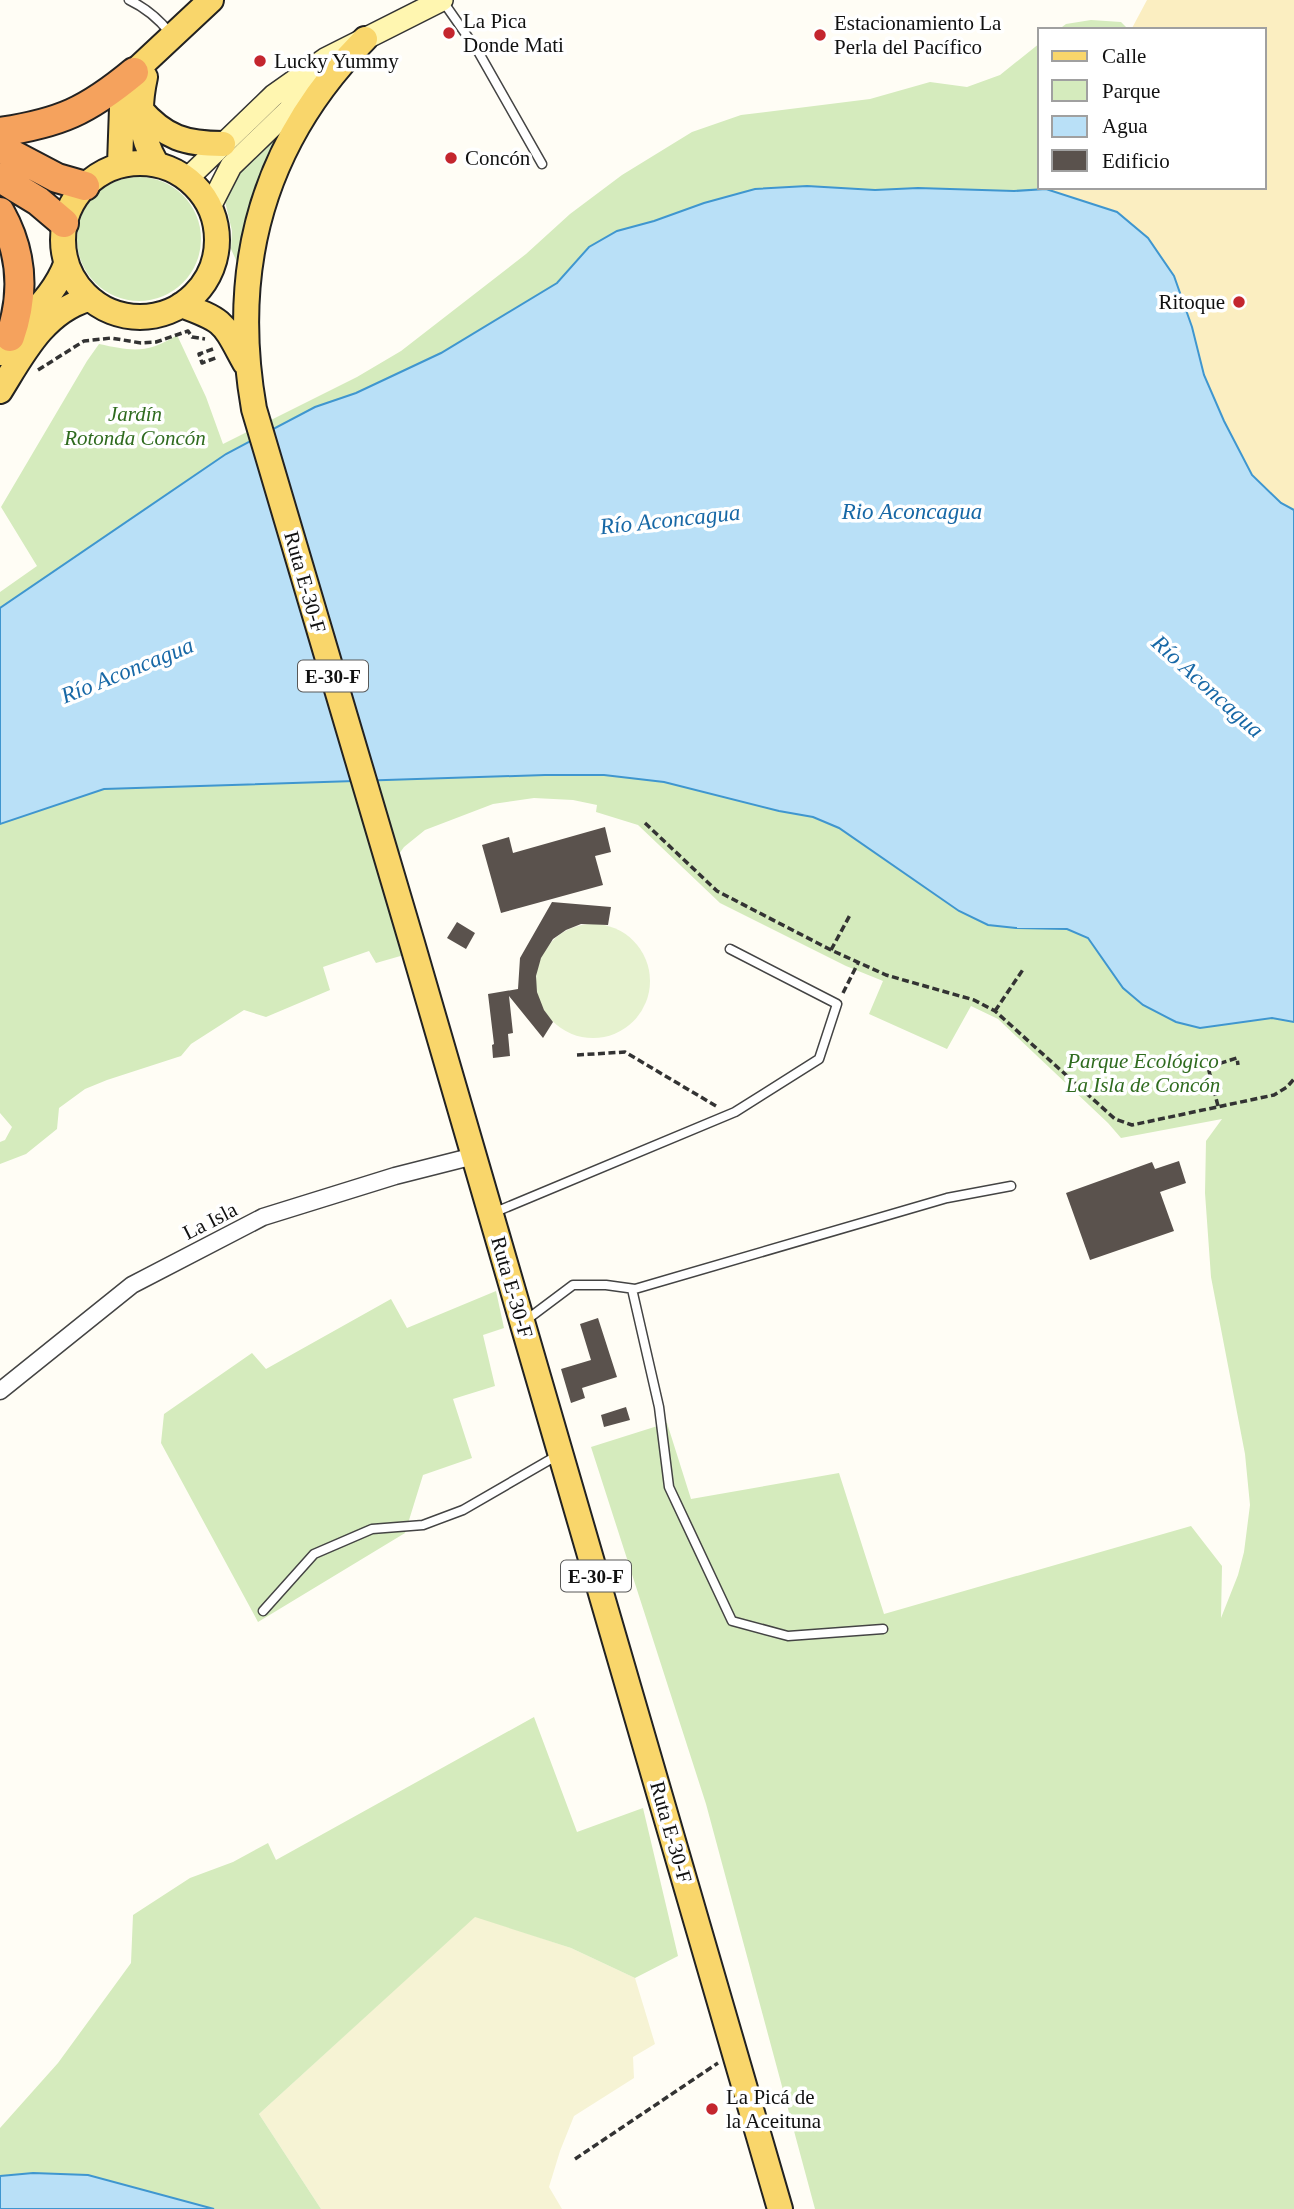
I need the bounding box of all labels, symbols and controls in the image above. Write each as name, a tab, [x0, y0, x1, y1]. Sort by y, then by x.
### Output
place label: La Pica Donde Mati	[463, 9, 564, 57]
place label: Estacionamiento La Perla del Pacífico	[834, 11, 1002, 59]
marker: La Pica Donde Mati	[441, 25, 457, 41]
marker: Estacionamiento La Perla del Pacífico	[812, 27, 828, 43]
legend	[1038, 28, 1266, 189]
text: Calle	[1102, 44, 1146, 68]
place label: Lucky Yummy	[274, 49, 399, 73]
marker: Lucky Yummy	[252, 53, 268, 69]
text: Parque	[1102, 79, 1160, 103]
text: Agua	[1102, 114, 1148, 138]
place label: Concón	[465, 146, 531, 170]
text: Edificio	[1102, 149, 1170, 173]
marker: Concón	[443, 150, 459, 166]
place label: Ritoque	[1159, 290, 1225, 314]
marker: Ritoque	[1231, 294, 1247, 310]
park label: Jardín Rotonda Concón	[63, 402, 206, 450]
water label: Rio Aconcagua	[841, 499, 982, 524]
water label: Río Aconcagua	[598, 500, 741, 539]
street label: Ruta E-30-F	[279, 529, 331, 635]
water label: Río Aconcagua	[1146, 629, 1268, 743]
water label: Río Aconcagua	[56, 633, 197, 709]
road number: E-30-F	[298, 660, 368, 692]
park label: Parque Ecológico La Isla de Concón	[1065, 1049, 1220, 1097]
street label: La Isla	[179, 1197, 242, 1245]
street label: Ruta E-30-F	[486, 1234, 538, 1340]
road number: E-30-F	[561, 1560, 631, 1592]
street label: Ruta E-30-F	[645, 1779, 697, 1885]
place label: La Picá de la Aceituna	[726, 2085, 822, 2133]
marker: La Picá de la Aceituna	[704, 2101, 720, 2117]

